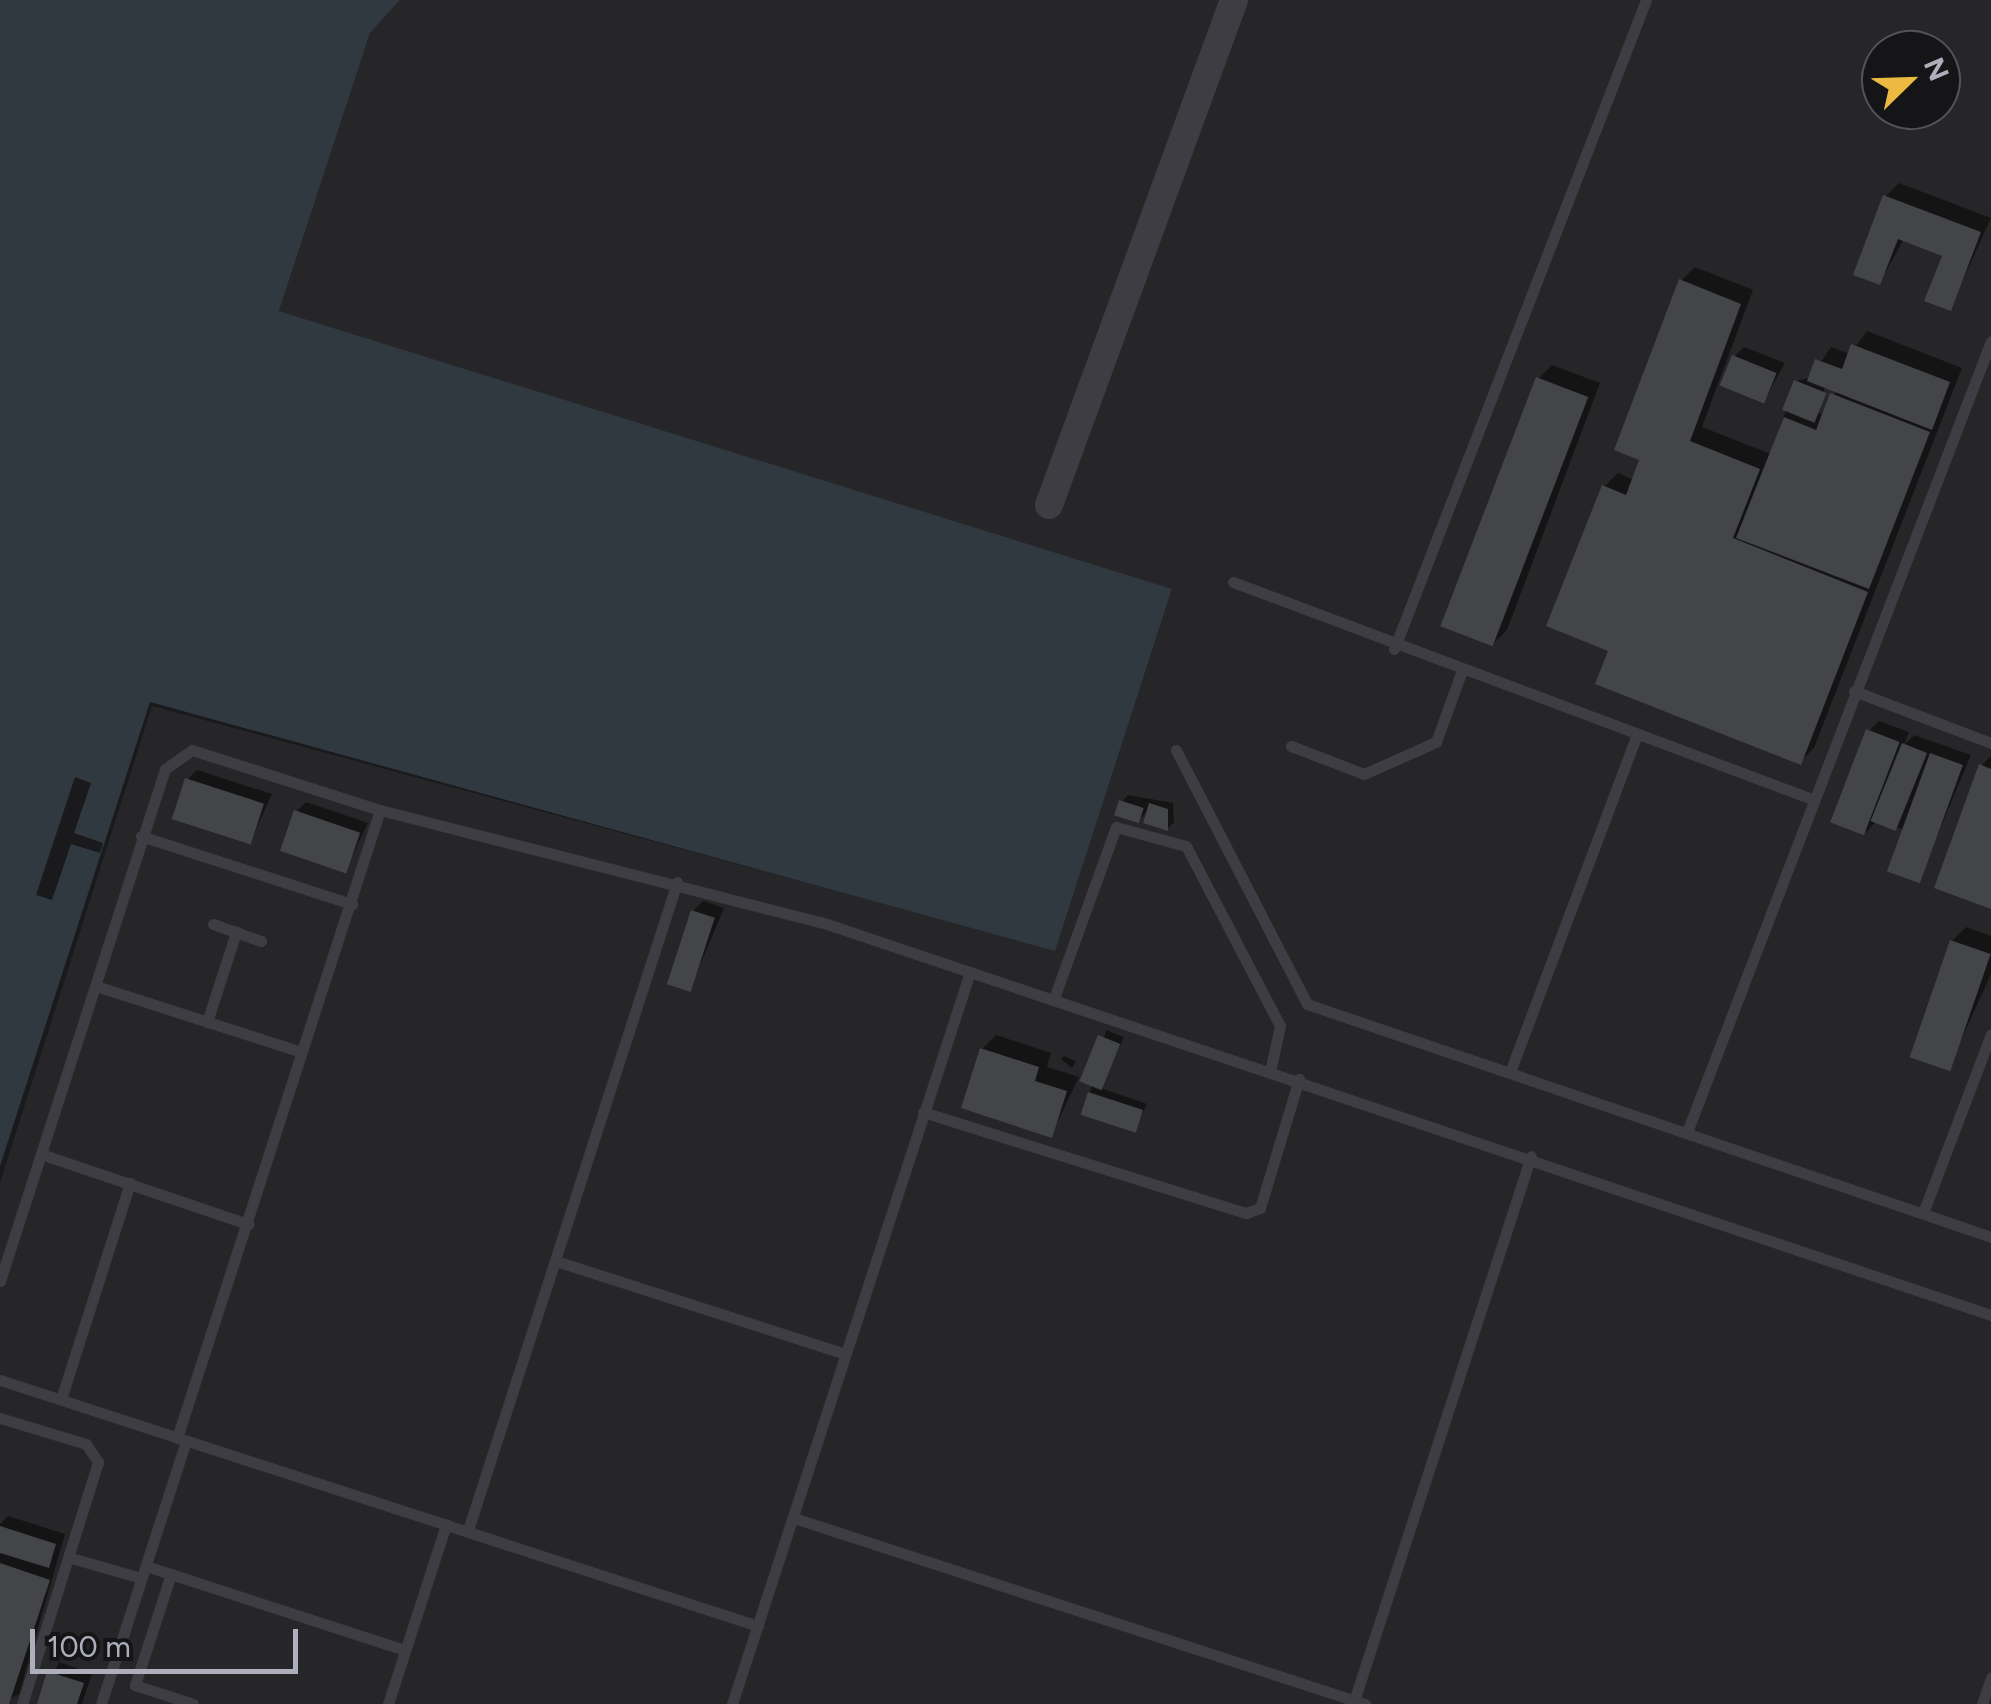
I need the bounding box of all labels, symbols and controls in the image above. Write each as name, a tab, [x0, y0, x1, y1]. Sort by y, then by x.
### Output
north arrow	[1861, 30, 1961, 130]
text: N	[1917, 52, 1957, 86]
scale bar	[35, 1609, 302, 1671]
text: 100 m	[47, 1628, 131, 1665]

